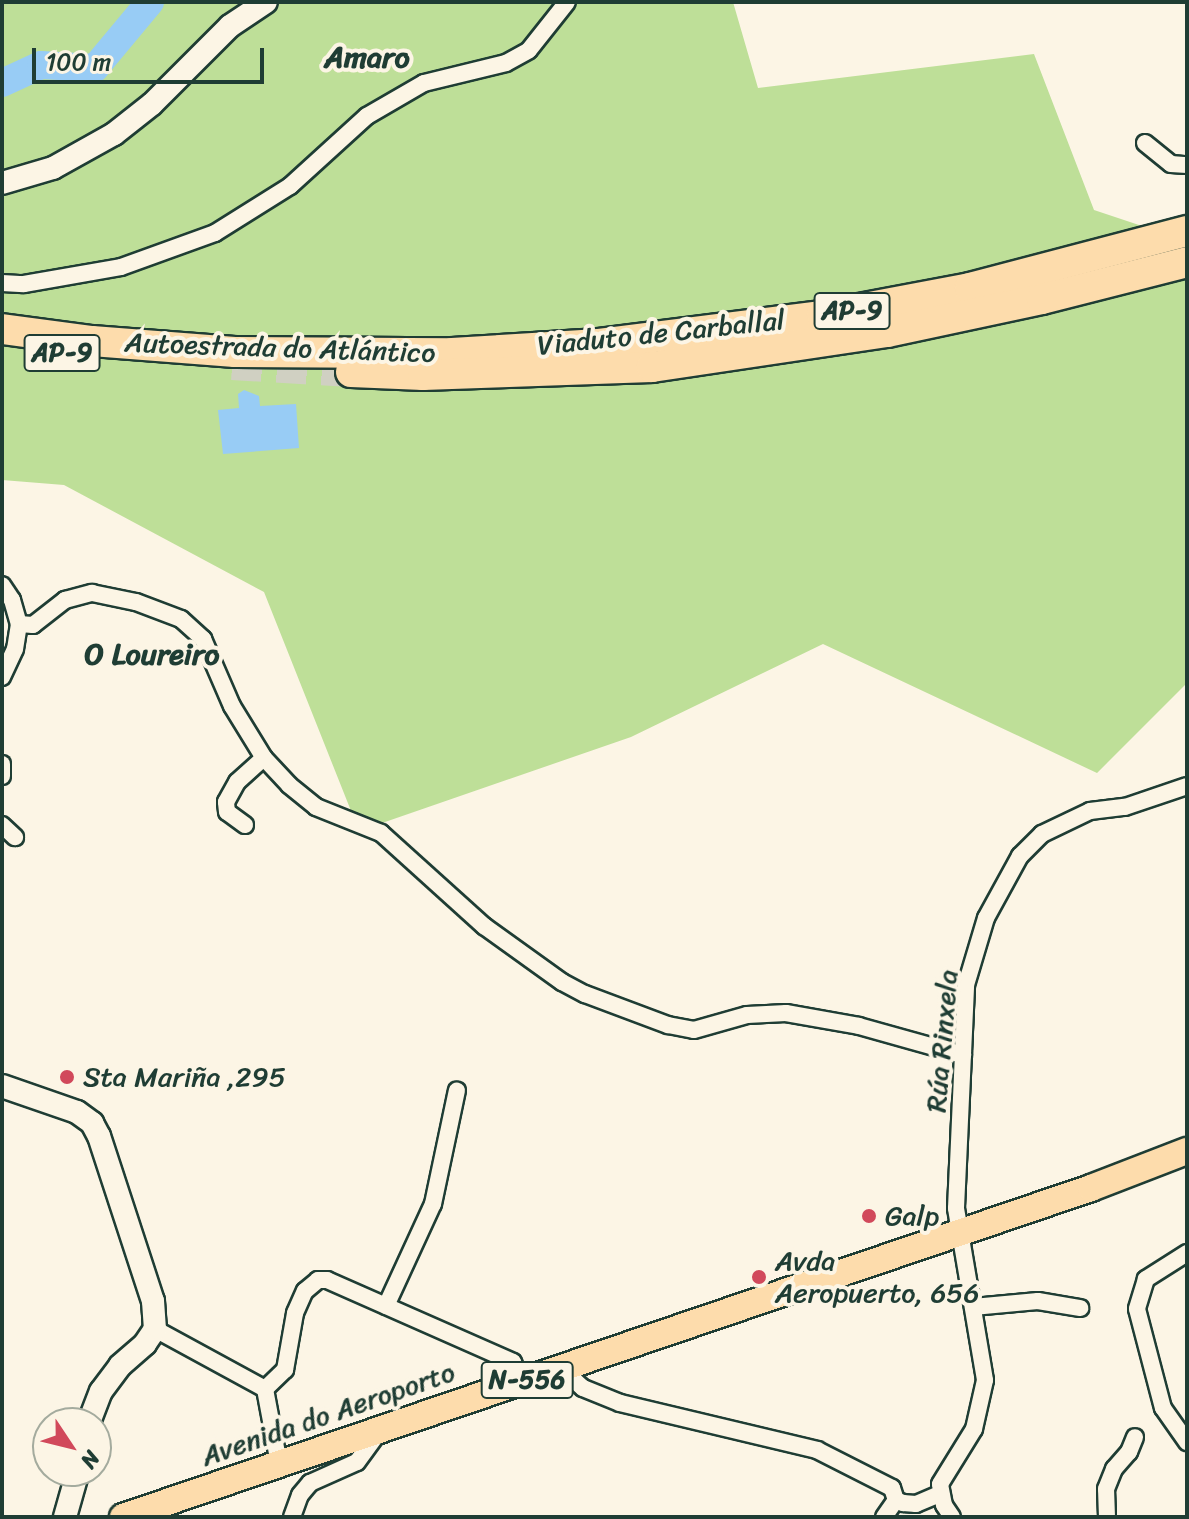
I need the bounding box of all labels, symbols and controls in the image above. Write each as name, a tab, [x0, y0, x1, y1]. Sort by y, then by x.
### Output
scale bar	[36, 32, 268, 82]
district label: Amaro	[324, 39, 410, 75]
text: 100 m	[46, 41, 111, 83]
road number: AP-9	[812, 289, 892, 333]
street label: Viaduto de Carballal	[536, 303, 786, 363]
street label: Autoestrada do Atlántico	[124, 326, 436, 370]
road number: AP-9	[22, 331, 102, 375]
district label: O Loureiro	[85, 636, 219, 672]
street label: Rúa Rinxela	[919, 968, 965, 1114]
place label: Sta Mariña ,295	[83, 1060, 285, 1094]
marker: Sta Mariña ,295	[58, 1068, 76, 1086]
place label: Galp	[885, 1199, 939, 1233]
marker: Galp	[860, 1207, 878, 1225]
place label: Avda Aeropuerto, 656	[775, 1244, 979, 1310]
marker: Avda Aeropuerto, 656	[750, 1268, 768, 1286]
street label: Avenida do Aeroporto	[197, 1355, 459, 1473]
road number: N-556	[479, 1358, 575, 1402]
north arrow	[32, 1407, 112, 1487]
text: N	[70, 1442, 111, 1477]

